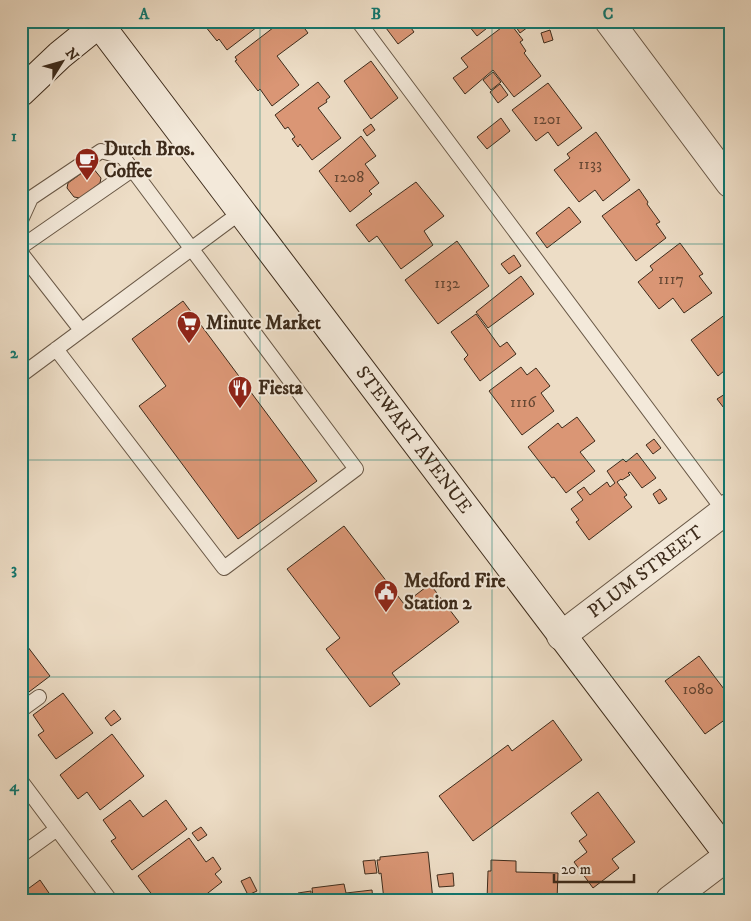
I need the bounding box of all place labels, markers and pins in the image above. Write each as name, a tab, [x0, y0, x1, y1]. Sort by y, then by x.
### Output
place label: Dutch Bros. Coffee	[104, 138, 195, 183]
cafe icon: Dutch Bros. Coffee	[74, 147, 100, 181]
supermarket icon: Minute Market	[176, 310, 202, 344]
place label: Minute Market	[206, 312, 322, 335]
restaurant icon: Fiesta	[227, 375, 253, 409]
place label: Fiesta	[258, 377, 304, 400]
place label: Medford Fire Station 2	[404, 570, 506, 615]
public building icon: Medford Fire Station 2	[373, 579, 399, 613]

